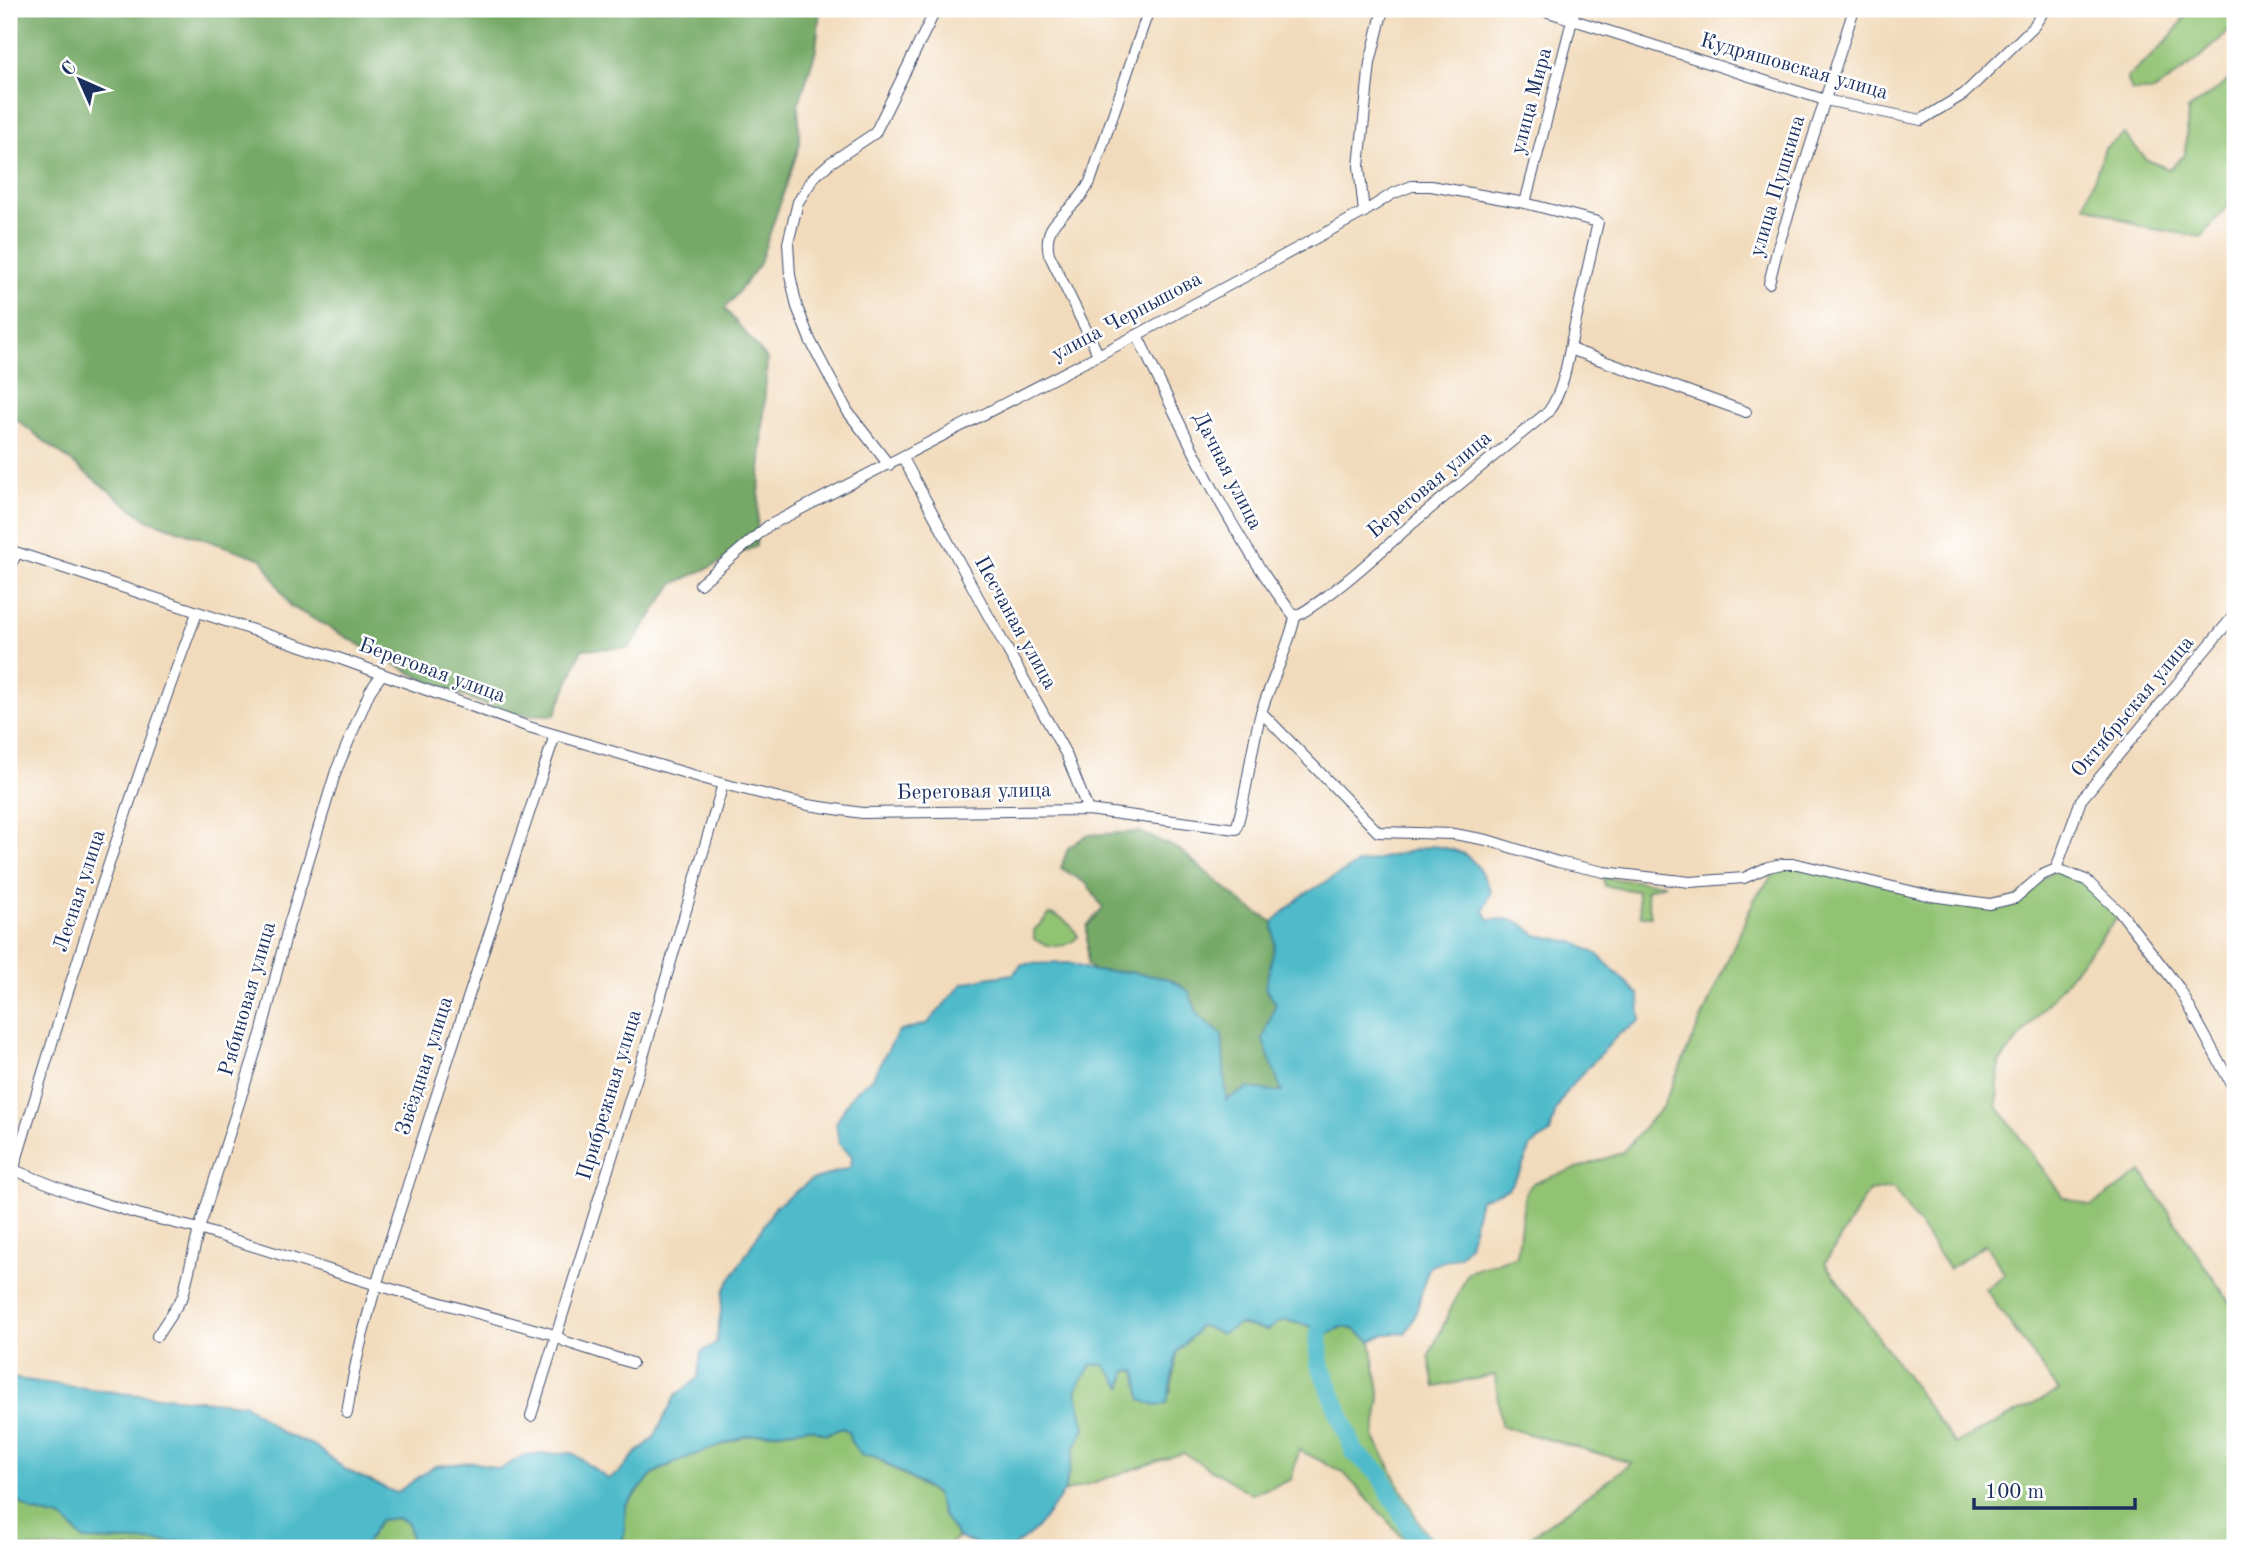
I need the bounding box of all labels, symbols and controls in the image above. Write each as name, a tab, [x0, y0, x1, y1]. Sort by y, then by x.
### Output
street label: Кудряшовская улица	[1698, 30, 1890, 104]
street label: улица Мира	[1508, 45, 1556, 157]
north arrow	[46, 46, 116, 116]
text: С	[59, 59, 81, 81]
street label: улица Пушкина	[1746, 113, 1810, 259]
street label: улица Чернышова	[1048, 269, 1206, 365]
street label: Дачная улица	[1188, 409, 1266, 533]
street label: Береговая улица	[1364, 427, 1496, 543]
street label: Песчаная улица	[970, 553, 1060, 693]
street label: Октябрьская улица	[2068, 632, 2198, 782]
street label: Береговая улица	[356, 635, 508, 707]
street label: Береговая улица	[897, 780, 1051, 804]
street label: Лесная улица	[50, 827, 110, 955]
street label: Рябиновая улица	[216, 919, 280, 1079]
street label: Звёздная улица	[393, 994, 457, 1138]
street label: Прибрежная улица	[574, 1007, 646, 1183]
scale bar	[1974, 1466, 2136, 1510]
text: 100 m	[1985, 1482, 2044, 1503]

